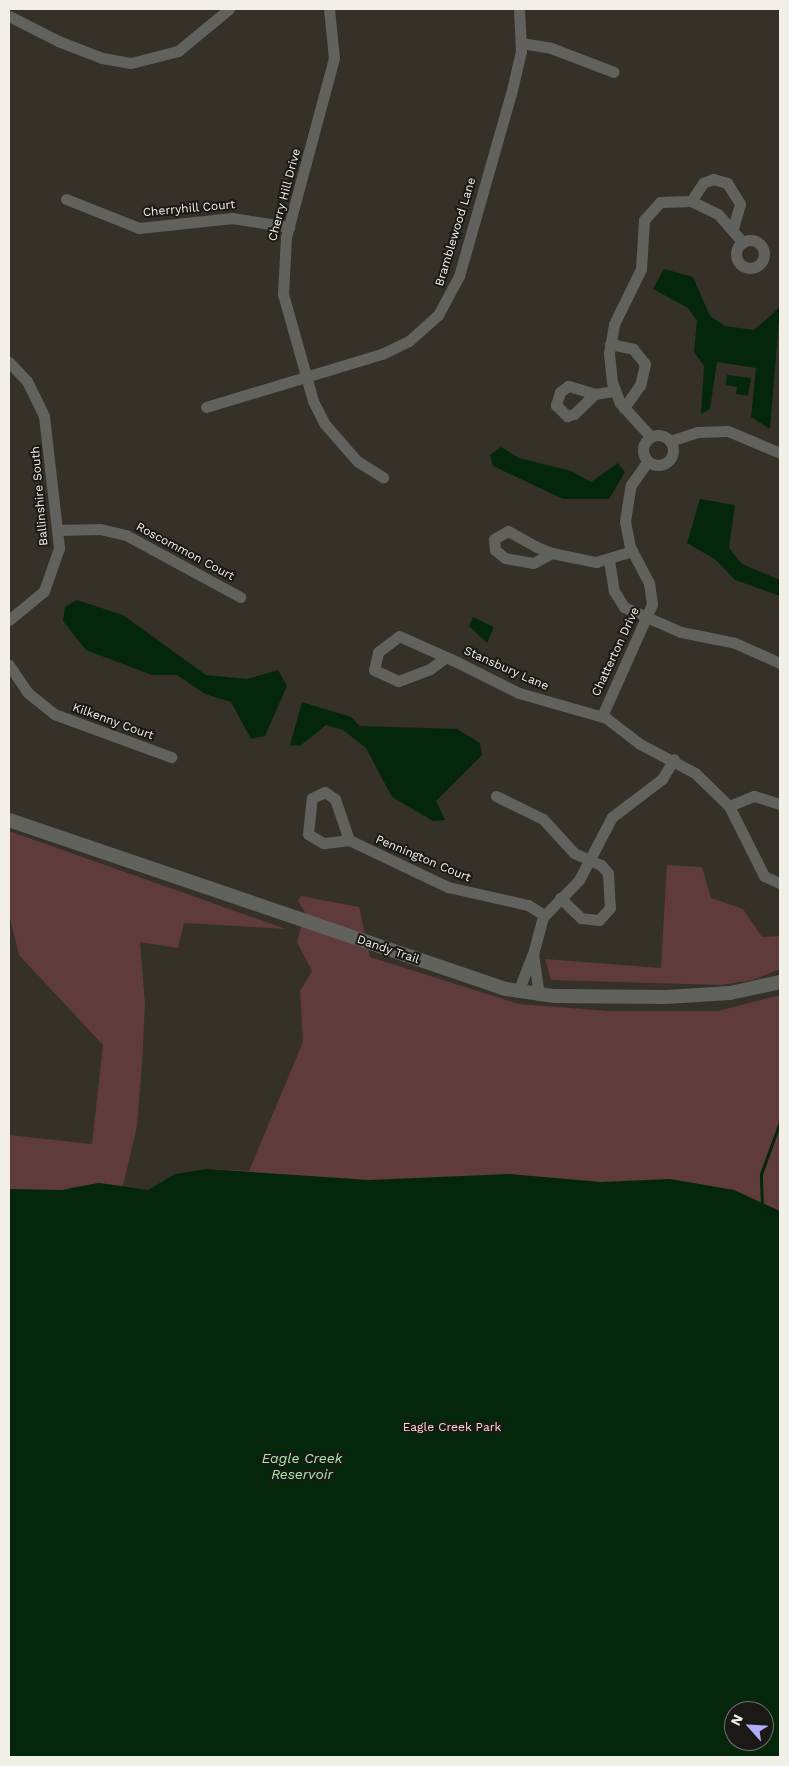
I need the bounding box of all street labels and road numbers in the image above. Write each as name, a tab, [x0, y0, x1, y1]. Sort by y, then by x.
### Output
street label: Cherry Hill Drive	[266, 147, 304, 243]
street label: Bramblewood Lane	[433, 176, 479, 288]
street label: Cherryhill Court	[142, 198, 236, 220]
street label: Ballinshire South	[28, 446, 52, 546]
street label: Roscommon Court	[133, 520, 237, 584]
street label: Chatterton Drive	[589, 605, 643, 699]
street label: Stansbury Lane	[461, 644, 551, 694]
street label: Kilkenny Court	[70, 701, 156, 743]
street label: Pennington Court	[373, 832, 473, 886]
street label: Dandy Trail	[355, 933, 421, 967]

